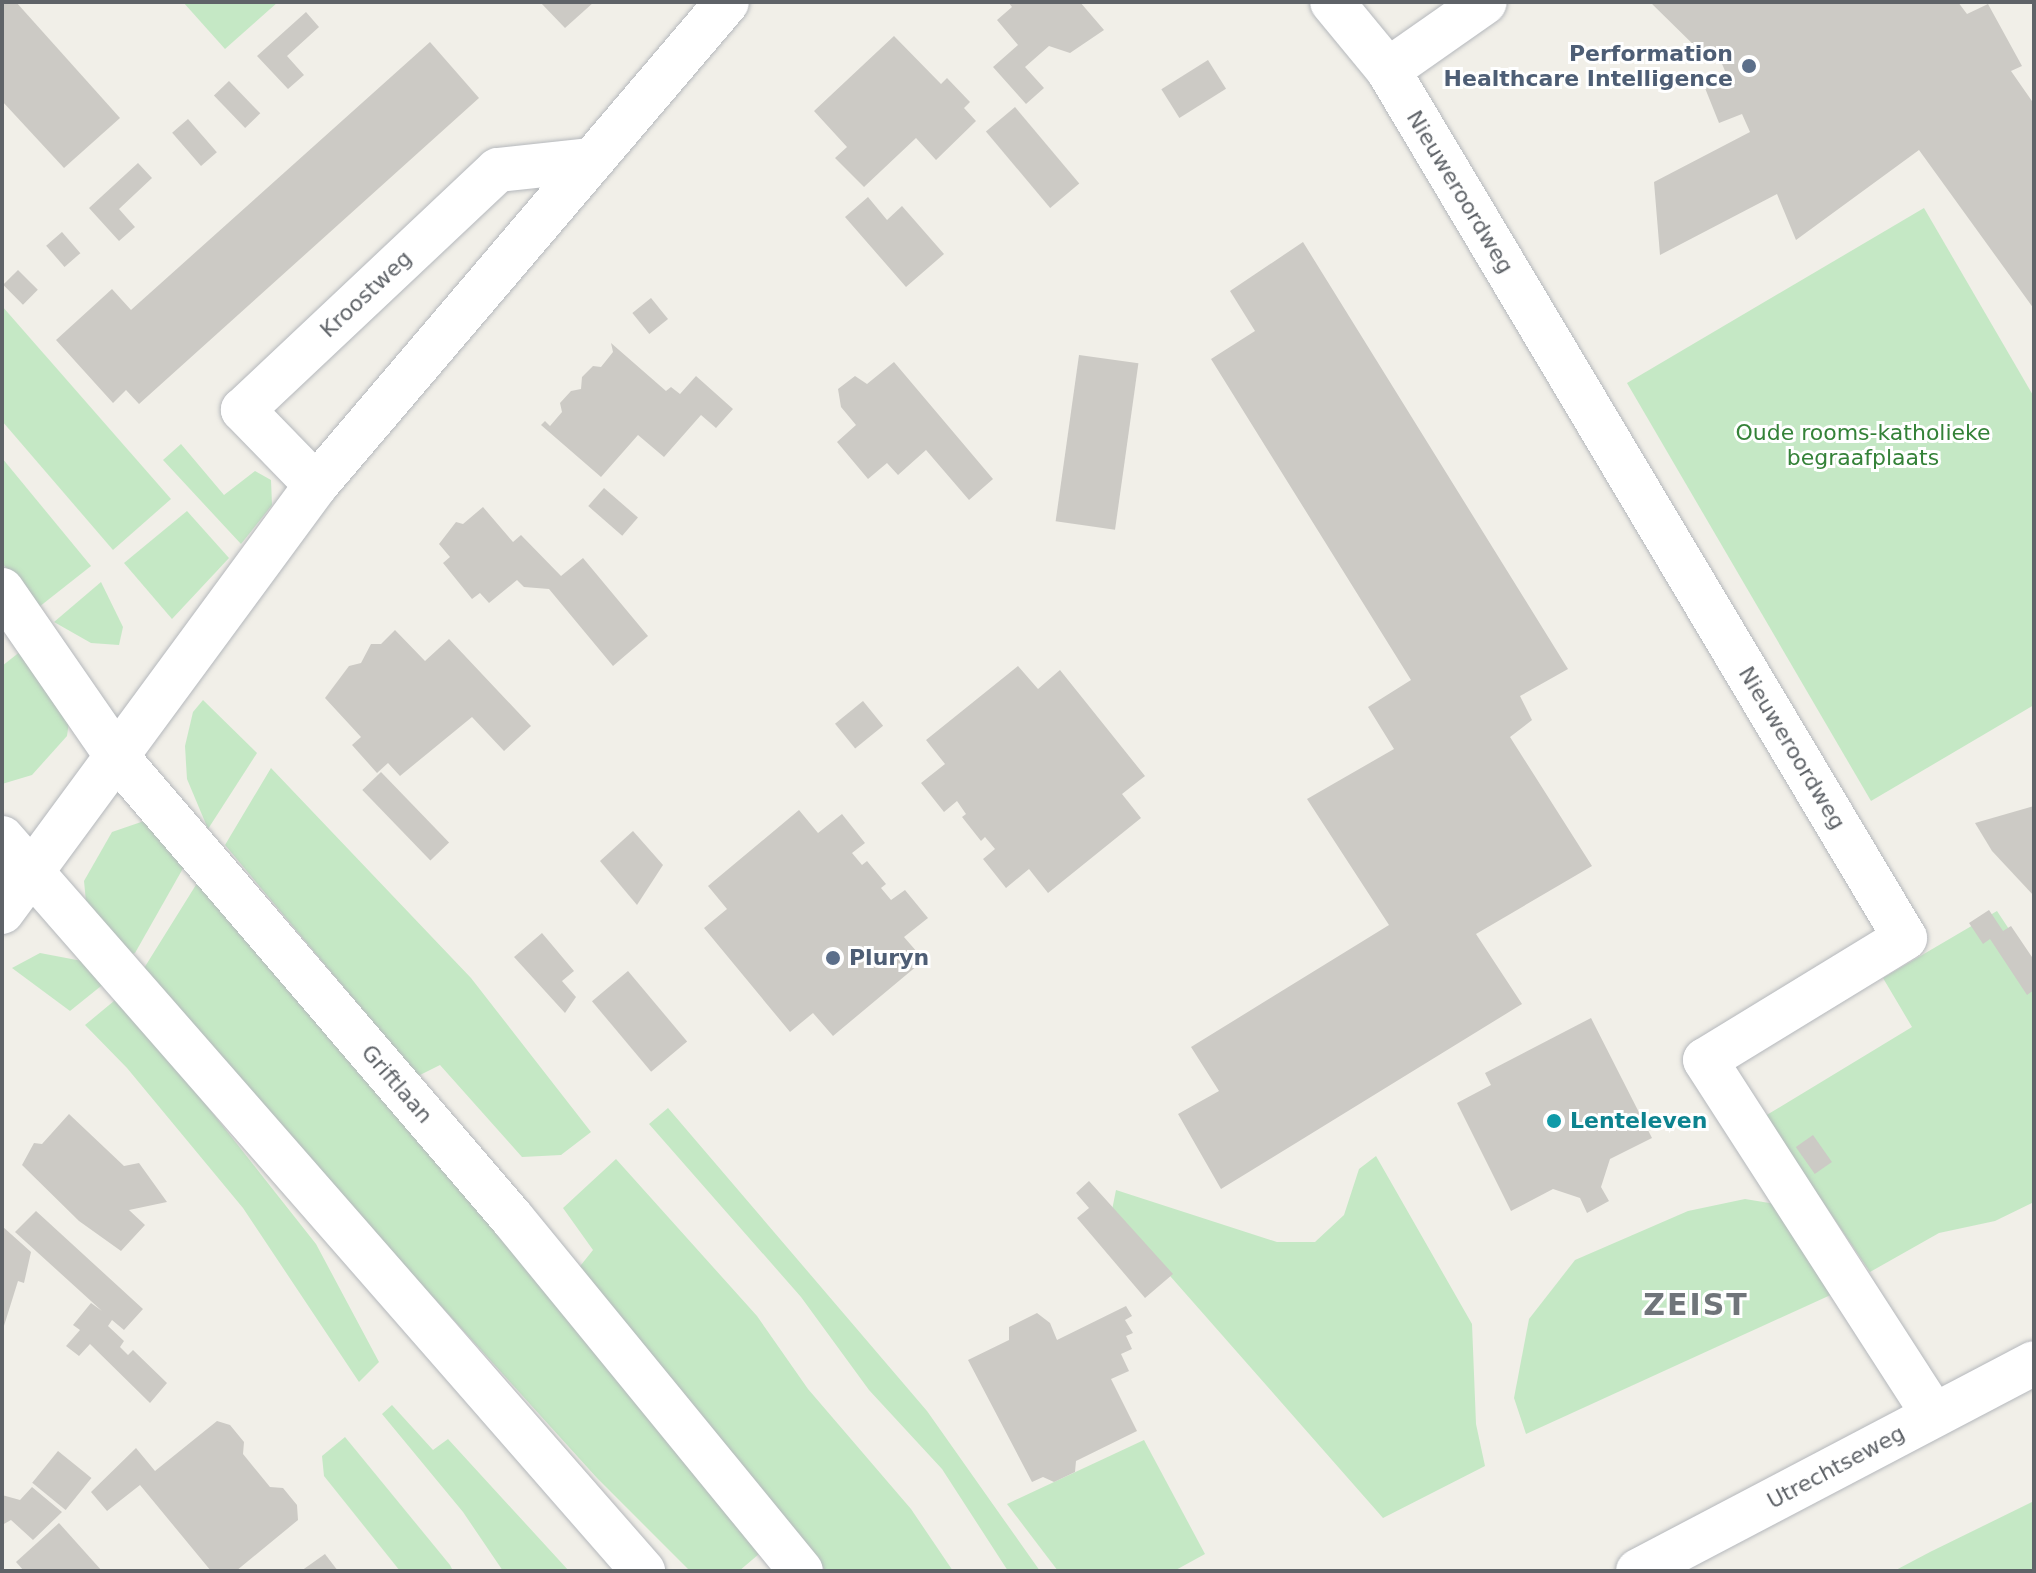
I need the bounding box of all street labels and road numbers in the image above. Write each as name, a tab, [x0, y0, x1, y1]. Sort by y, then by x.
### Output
street label: Nieuweroordweg	[1401, 106, 1519, 278]
street label: Kroostweg	[315, 245, 417, 343]
street label: Nieuweroordweg	[1733, 662, 1851, 834]
street label: Griftlaan	[356, 1039, 438, 1129]
street label: Utrechtseweg	[1763, 1420, 1909, 1514]

